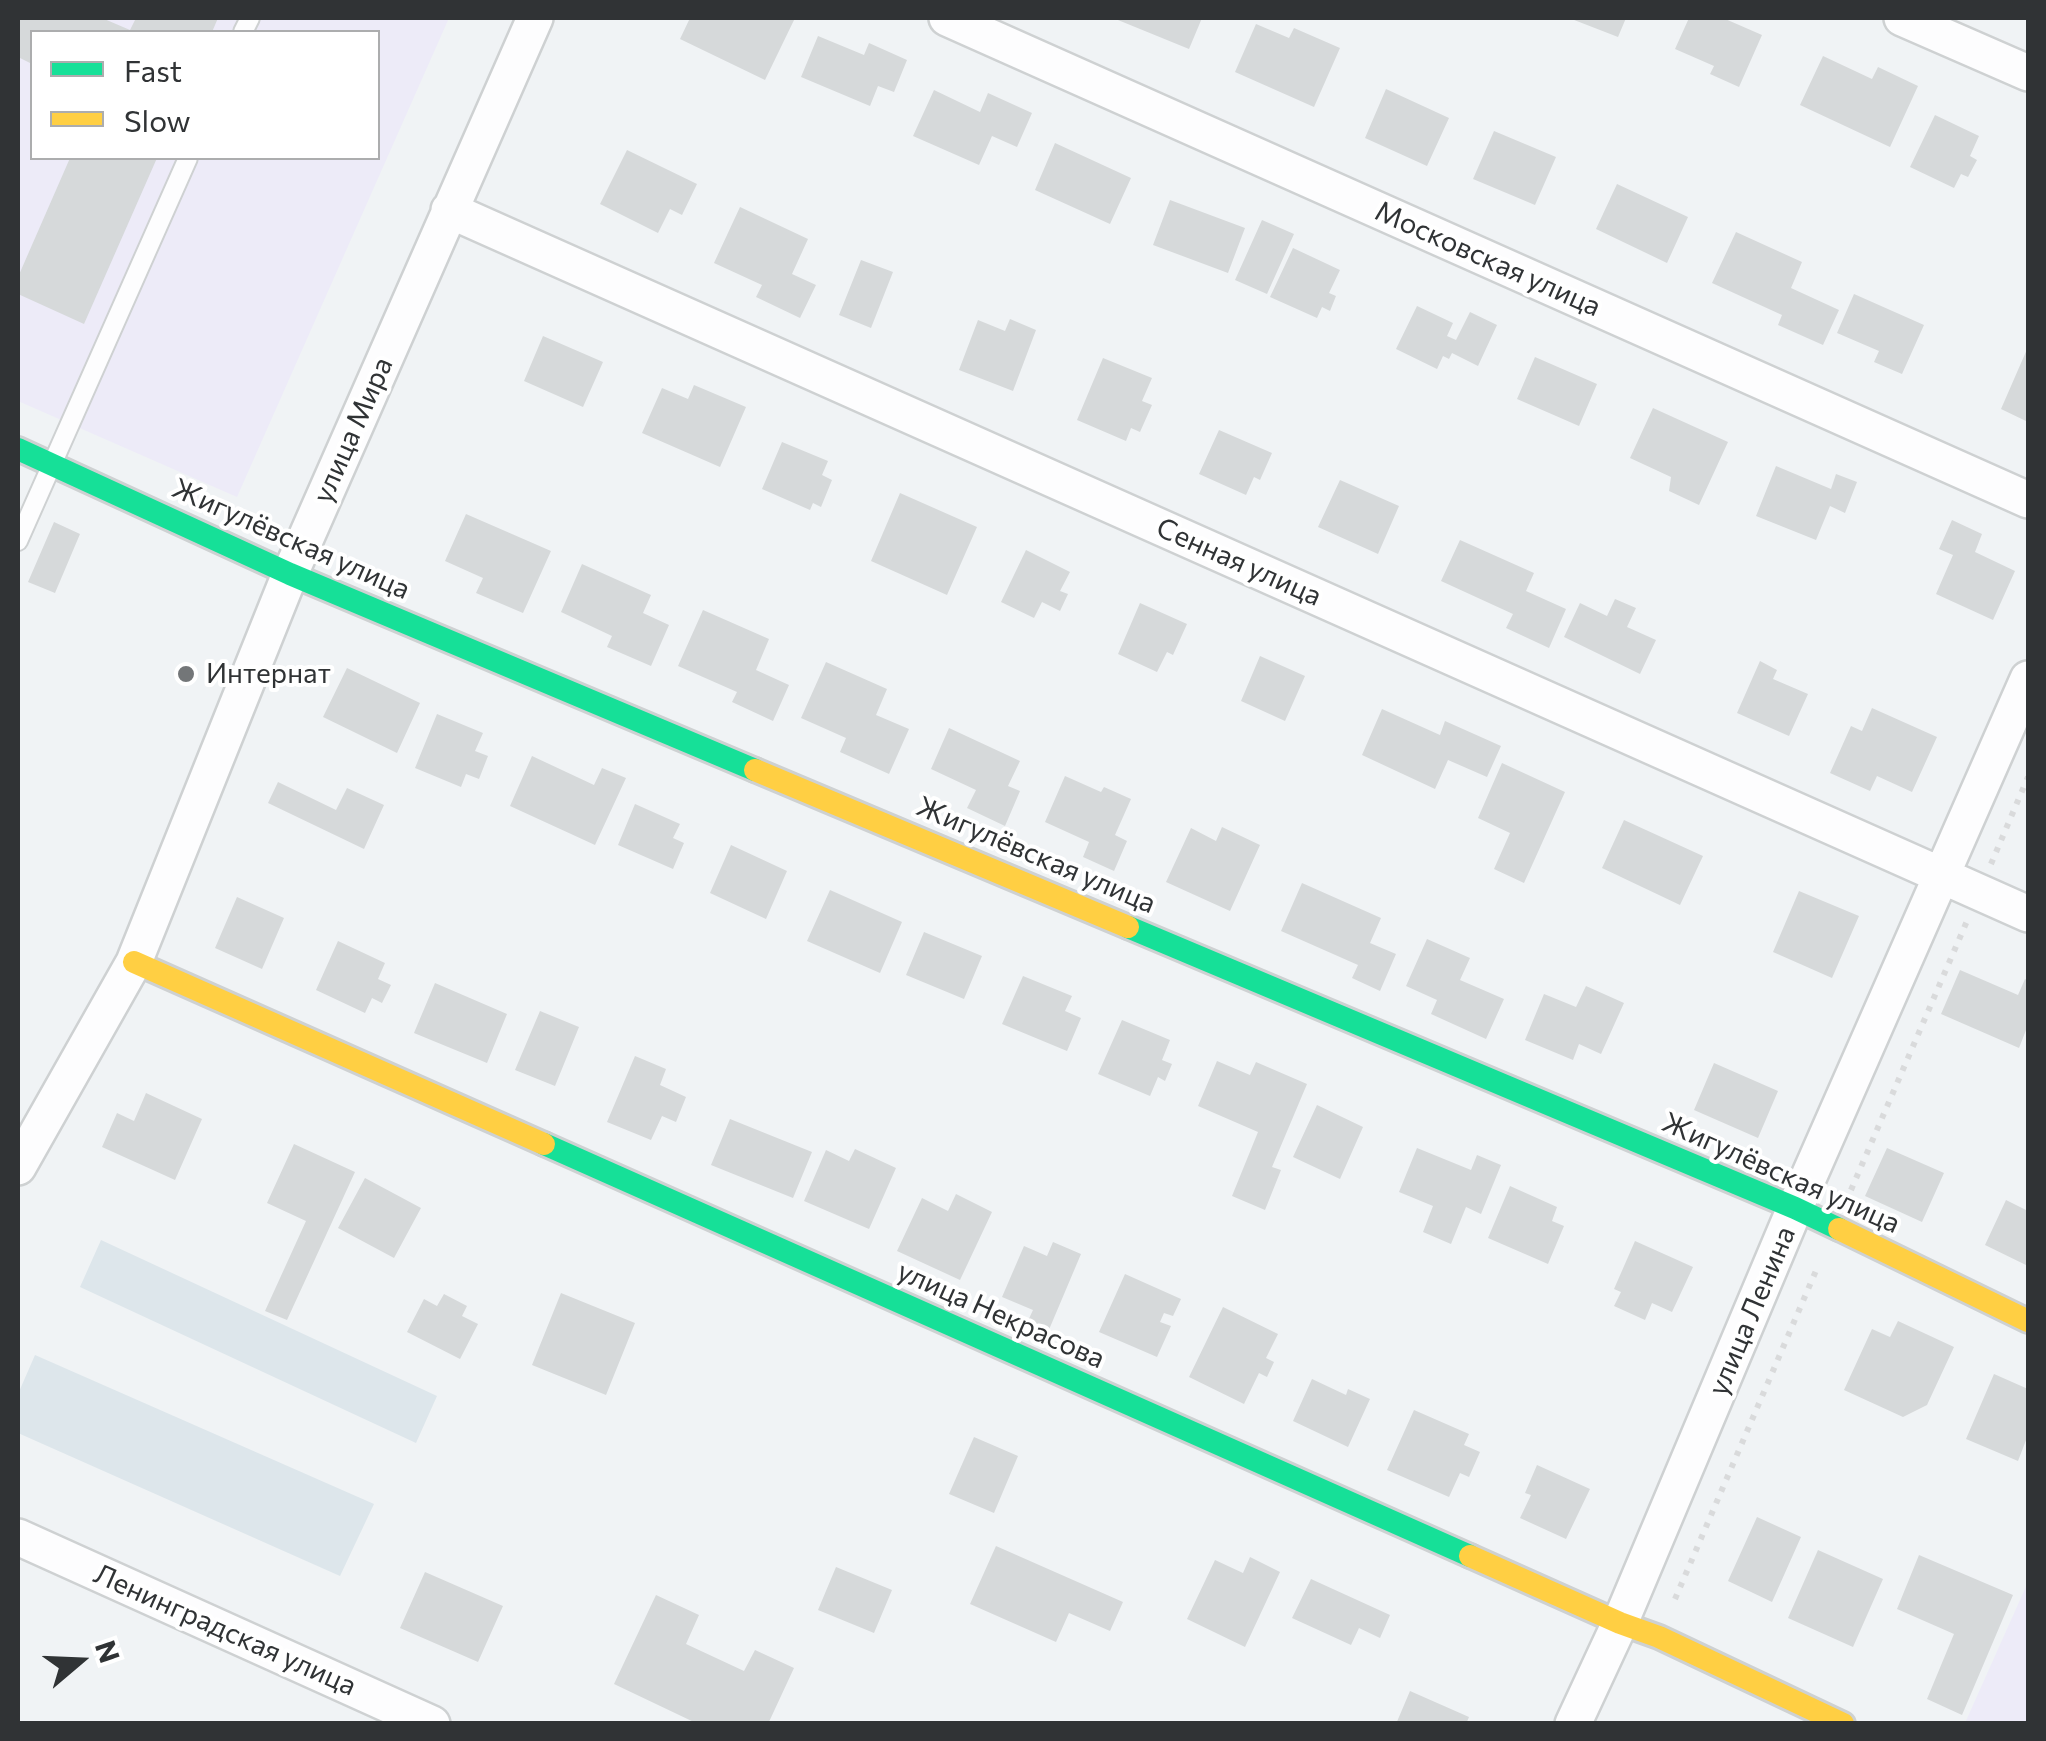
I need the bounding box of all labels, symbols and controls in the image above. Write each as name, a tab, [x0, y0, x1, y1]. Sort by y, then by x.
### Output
legend	[30, 30, 380, 160]
text: Fast	[124, 51, 182, 88]
text: Slow	[124, 101, 191, 138]
street label: Московская улица	[1370, 194, 1606, 324]
street label: улица Мира	[306, 352, 400, 508]
street label: Жигулёвская улица	[167, 471, 415, 607]
street label: Сенная улица	[1151, 511, 1327, 613]
place label: Интернат	[206, 657, 331, 691]
marker: Интернат	[175, 663, 197, 685]
street label: Жигулёвская улица	[911, 789, 1161, 921]
street label: Жигулёвская улица	[1657, 1105, 1905, 1241]
street label: улица Ленина	[1701, 1221, 1803, 1401]
street label: улица Некрасова	[892, 1254, 1110, 1376]
street label: Ленинградская улица	[89, 1557, 361, 1703]
north arrow	[30, 1611, 130, 1711]
text: N	[89, 1636, 128, 1667]

